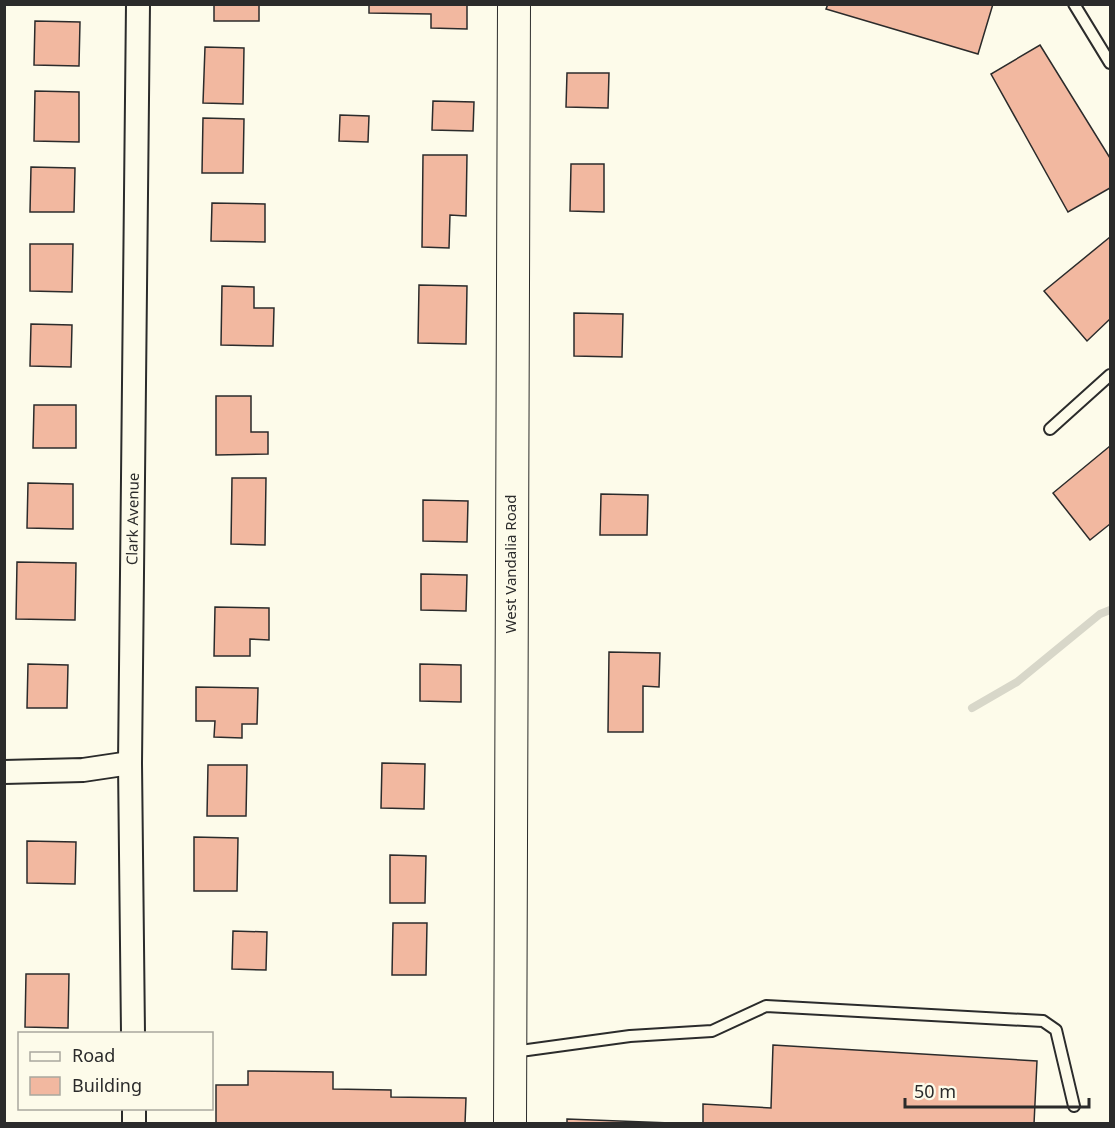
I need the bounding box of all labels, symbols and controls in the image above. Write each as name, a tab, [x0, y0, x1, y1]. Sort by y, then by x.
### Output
street label: Clark Avenue	[121, 473, 143, 565]
street label: West Vandalia Road	[500, 495, 520, 633]
legend	[18, 1032, 213, 1110]
text: Road	[72, 1043, 115, 1067]
scale bar	[905, 1071, 1090, 1109]
text: Building	[72, 1073, 142, 1097]
text: 50 m	[914, 1079, 956, 1103]

